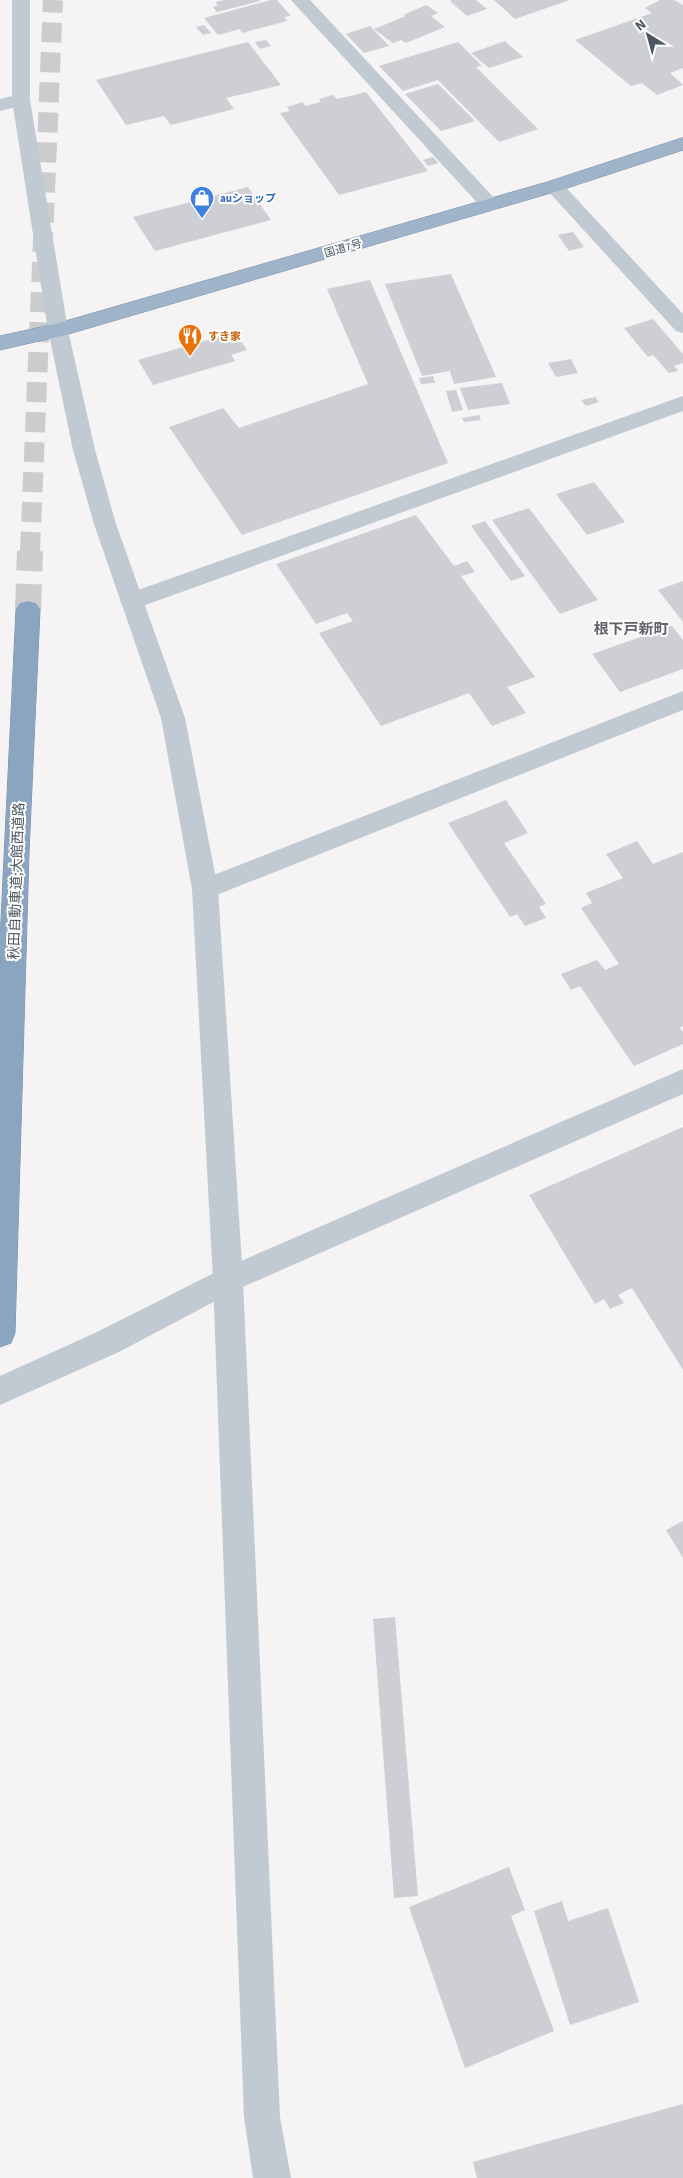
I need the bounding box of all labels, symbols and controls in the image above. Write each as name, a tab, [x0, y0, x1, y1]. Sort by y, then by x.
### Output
north arrow	[623, 10, 673, 60]
text: N	[631, 15, 651, 36]
shop icon: auショップ	[189, 185, 215, 219]
place label: auショップ	[220, 191, 276, 206]
street label: 国道7号	[323, 236, 364, 261]
restaurant icon: すき家	[177, 323, 203, 357]
place label: すき家	[208, 329, 241, 344]
district label: 根下戸新町	[593, 619, 669, 640]
street label: 秋田自動車道;大館西道路	[4, 802, 30, 960]

